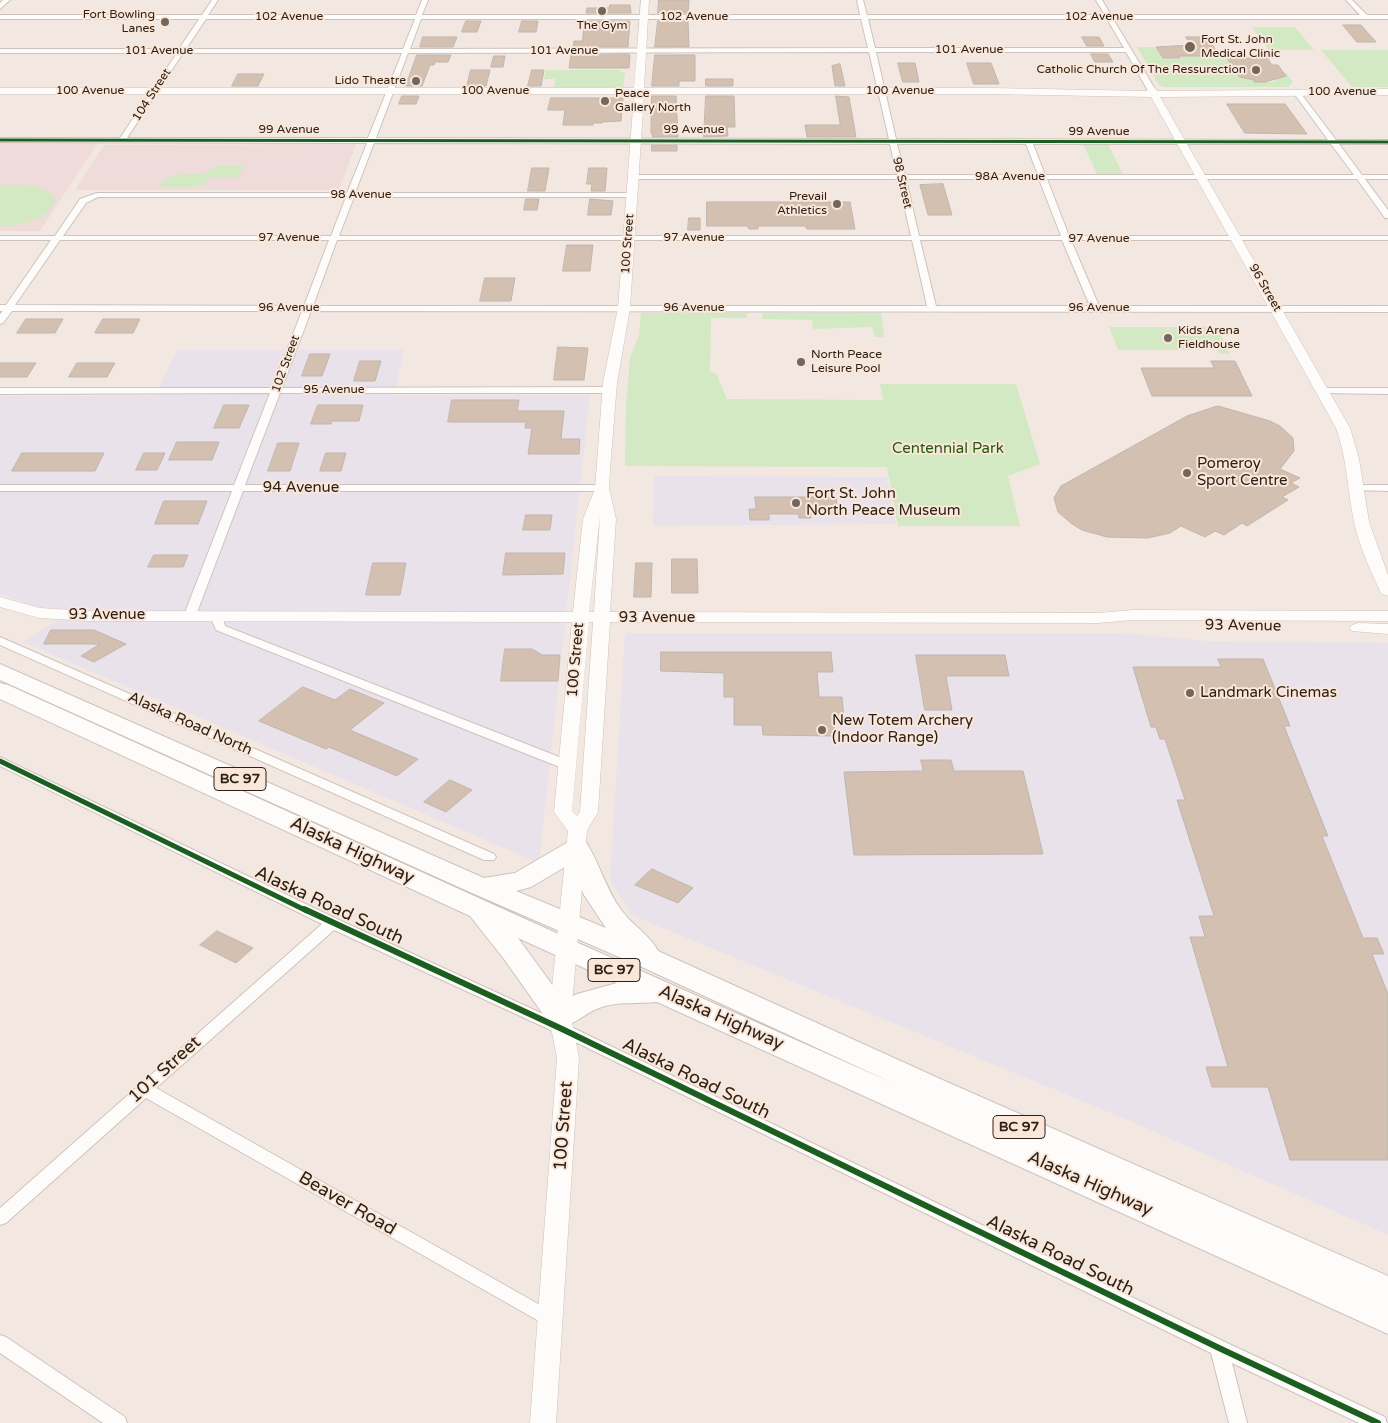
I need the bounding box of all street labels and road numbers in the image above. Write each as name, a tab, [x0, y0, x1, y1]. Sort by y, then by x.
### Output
street label: 102 Avenue	[255, 10, 323, 24]
street label: 102 Avenue	[660, 10, 728, 24]
street label: 102 Avenue	[1065, 10, 1133, 24]
street label: 101 Avenue	[935, 43, 1003, 57]
street label: 101 Avenue	[125, 44, 193, 58]
street label: 101 Avenue	[530, 44, 598, 58]
street label: 104 Street	[130, 66, 174, 124]
street label: 100 Avenue	[56, 84, 124, 98]
street label: 100 Avenue	[461, 84, 529, 98]
street label: 100 Avenue	[866, 84, 934, 98]
street label: 100 Avenue	[1308, 85, 1376, 99]
street label: 99 Avenue	[258, 123, 320, 137]
street label: 99 Avenue	[663, 123, 725, 137]
street label: 99 Avenue	[1068, 125, 1130, 139]
street label: 98 Street	[889, 156, 915, 210]
street label: 98A Avenue	[975, 170, 1045, 184]
street label: 98 Avenue	[330, 188, 392, 202]
street label: 100 Street	[619, 214, 637, 274]
street label: 97 Avenue	[258, 231, 320, 245]
street label: 97 Avenue	[663, 231, 725, 245]
street label: 97 Avenue	[1068, 232, 1130, 246]
street label: 96 Street	[1246, 262, 1284, 314]
street label: 96 Avenue	[258, 301, 320, 315]
street label: 96 Avenue	[663, 301, 725, 315]
street label: 96 Avenue	[1068, 301, 1130, 315]
street label: 102 Street	[269, 333, 303, 395]
street label: 95 Avenue	[303, 383, 365, 397]
street label: 94 Avenue	[263, 479, 339, 497]
street label: 93 Avenue	[69, 606, 145, 624]
street label: 93 Avenue	[619, 609, 695, 627]
street label: 93 Avenue	[1205, 616, 1281, 636]
street label: 100 Street	[564, 622, 588, 698]
street label: Alaska Road North	[125, 689, 255, 759]
road number: BC 97	[214, 768, 266, 791]
street label: Alaska Highway	[286, 813, 418, 889]
street label: Alaska Road South	[251, 862, 407, 950]
road number: BC 97	[588, 958, 640, 982]
street label: Alaska Highway	[655, 981, 787, 1055]
street label: 101 Street	[124, 1032, 206, 1108]
street label: Alaska Road South	[619, 1034, 773, 1124]
street label: 100 Street	[550, 1080, 578, 1172]
road number: BC 97	[993, 1116, 1045, 1138]
street label: Alaska Highway	[1024, 1147, 1156, 1221]
street label: Beaver Road	[294, 1167, 400, 1241]
street label: Alaska Road South	[983, 1211, 1137, 1301]

